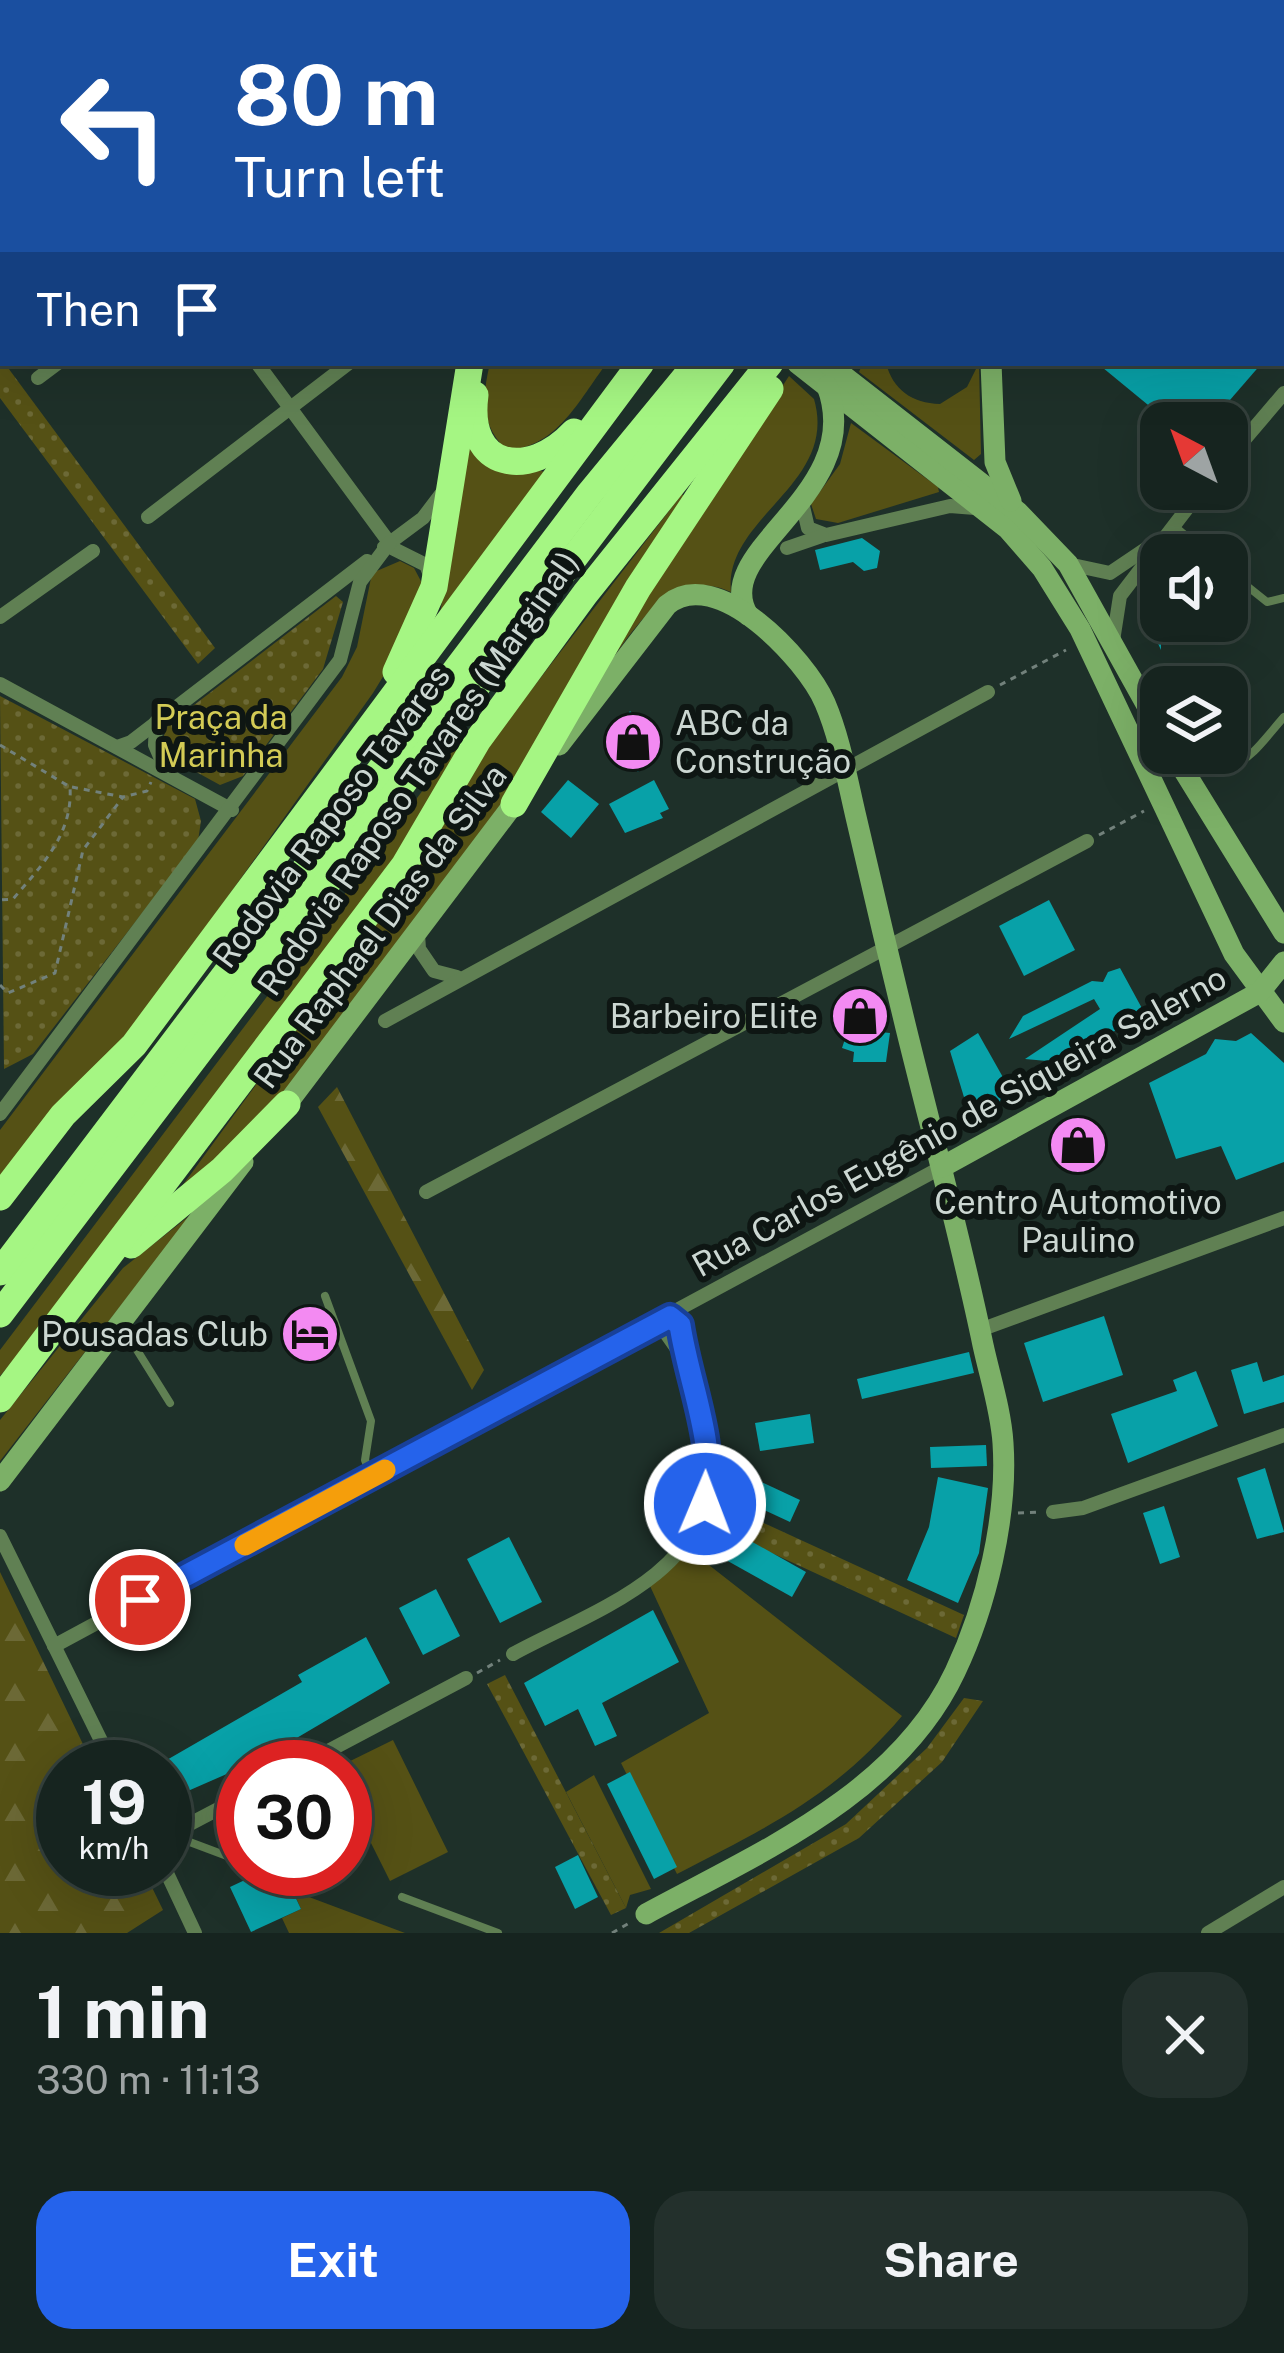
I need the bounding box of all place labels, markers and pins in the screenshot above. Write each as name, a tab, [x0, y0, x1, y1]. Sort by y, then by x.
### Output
place label: ABC da Construção	[675, 704, 851, 780]
shop icon: ABC da Construção	[602, 711, 664, 773]
shop icon: Barbeiro Elite	[829, 985, 891, 1047]
place label: Barbeiro Elite	[610, 997, 818, 1035]
shop icon: Centro Automotivo Paulino	[1047, 1114, 1109, 1176]
place label: Centro Automotivo Paulino	[934, 1183, 1222, 1259]
hotel icon: Pousadas Club	[279, 1303, 341, 1365]
place label: Pousadas Club	[41, 1315, 268, 1353]
pin	[89, 1549, 191, 1651]

